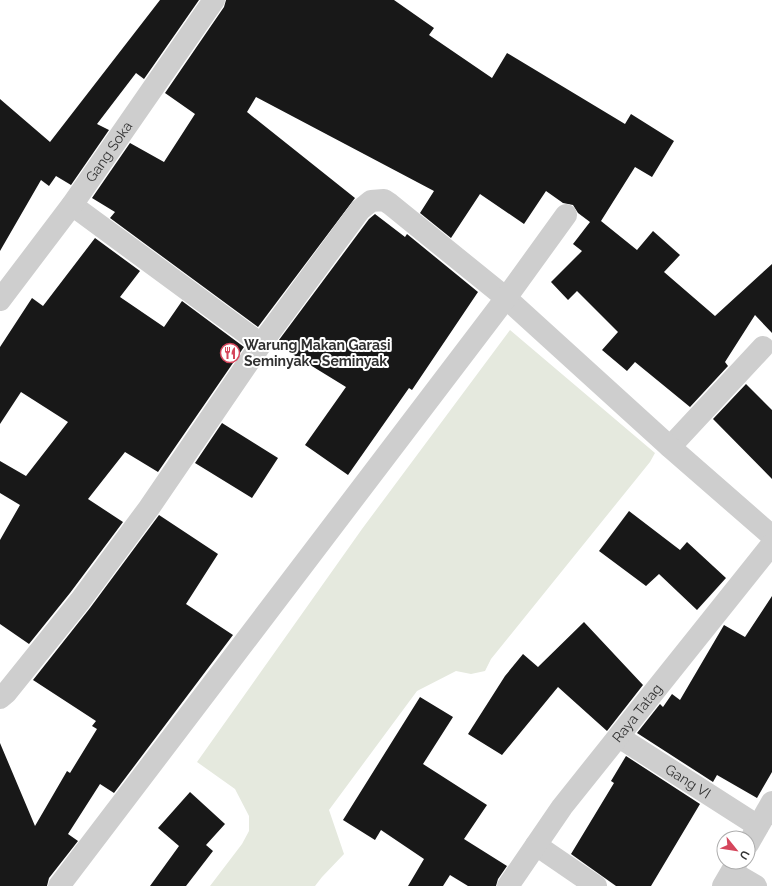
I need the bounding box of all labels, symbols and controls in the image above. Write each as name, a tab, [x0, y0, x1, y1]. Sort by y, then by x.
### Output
street label: Gang Soka	[82, 118, 135, 185]
place label: Warung Makan Garasi Seminyak - Seminyak	[244, 337, 390, 369]
restaurant icon: Warung Makan Garasi Seminyak - Seminyak	[219, 342, 241, 364]
street label: Raya Tatag	[609, 681, 665, 745]
street label: Gang VI	[662, 761, 714, 802]
north arrow	[716, 830, 756, 870]
text: U	[737, 848, 752, 862]

